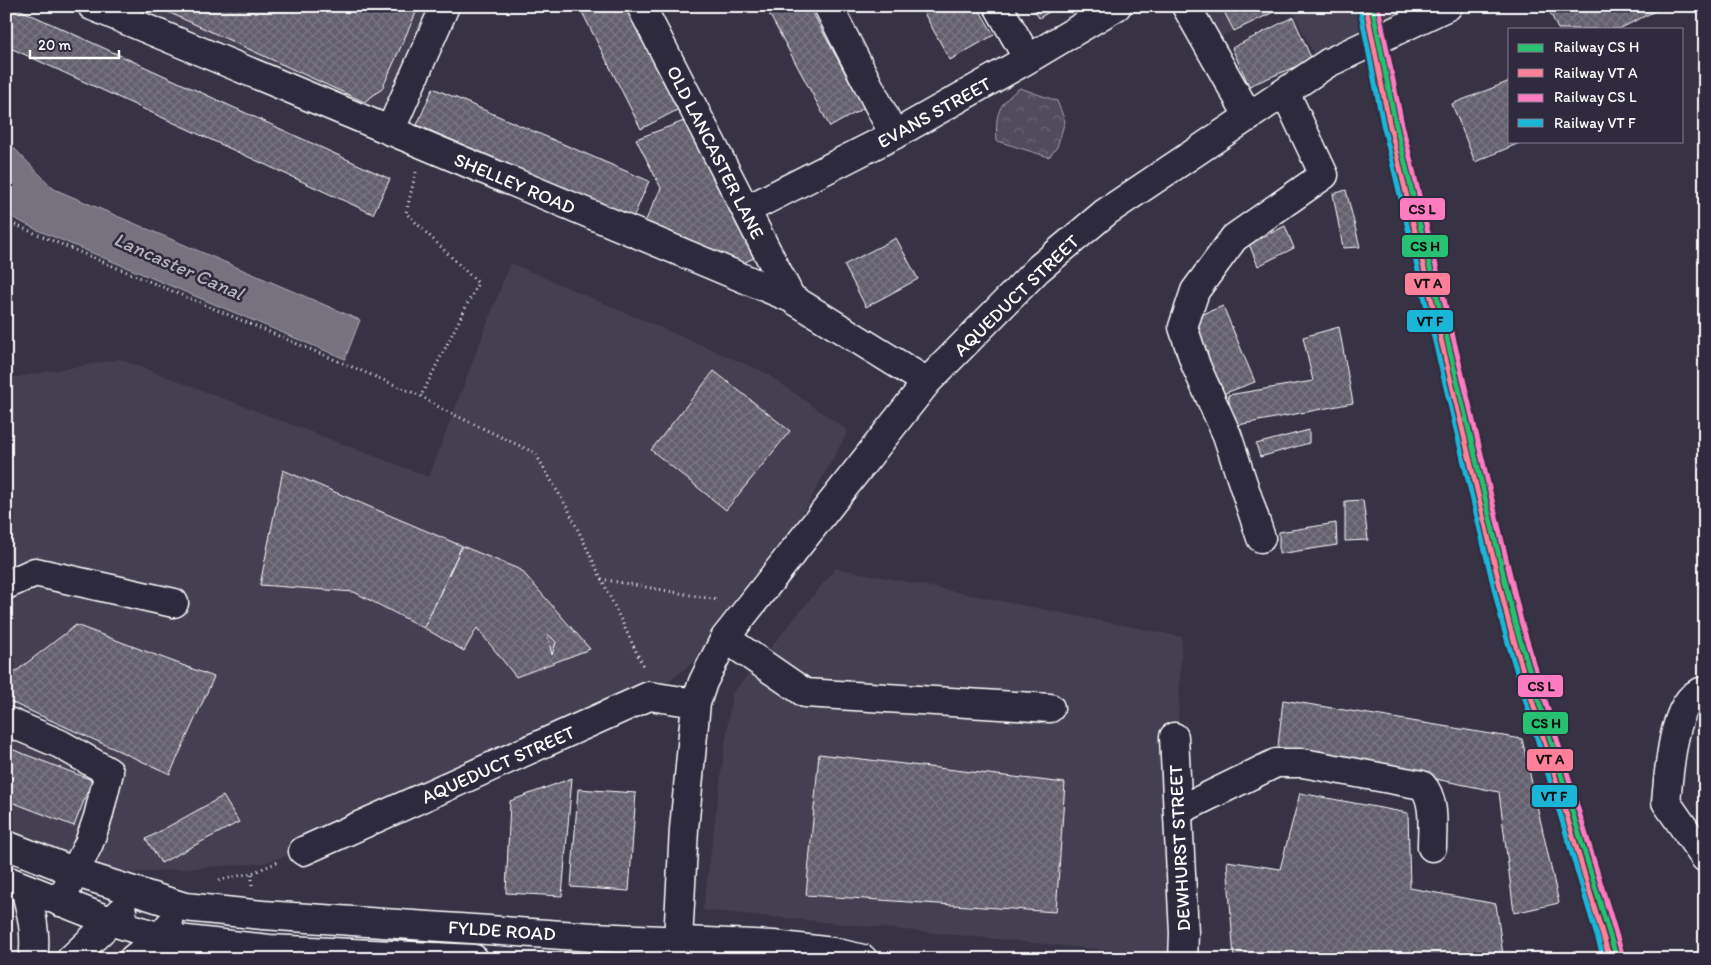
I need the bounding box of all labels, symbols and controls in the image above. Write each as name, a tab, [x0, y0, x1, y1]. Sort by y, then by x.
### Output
scale bar	[30, 28, 119, 60]
legend	[1508, 28, 1684, 142]
text: 20 m	[38, 36, 72, 54]
text: Railway CS H	[1554, 38, 1639, 56]
street label: OLD LANCASTER LANE	[662, 62, 769, 243]
text: Railway VT A	[1554, 64, 1638, 82]
street label: EVANS STREET	[873, 72, 995, 153]
text: Railway CS L	[1554, 88, 1637, 106]
text: Railway VT F	[1554, 114, 1636, 132]
street label: SHELLEY ROAD	[451, 148, 579, 219]
line badge: CS L	[1399, 197, 1446, 221]
text: CS L	[1408, 201, 1436, 218]
water label: Lancaster Canal	[111, 227, 249, 306]
street label: AQUEDUCT STREET	[949, 229, 1084, 361]
line badge: CS H	[1401, 234, 1449, 258]
text: CS H	[1410, 238, 1440, 255]
line badge: VT A	[1404, 272, 1451, 296]
text: VT A	[1414, 275, 1443, 292]
line badge: VT F	[1406, 309, 1454, 333]
text: VT F	[1417, 313, 1444, 330]
line badge: CS L	[1517, 674, 1564, 698]
text: CS L	[1527, 678, 1555, 695]
line badge: CS H	[1522, 711, 1569, 735]
text: CS H	[1531, 715, 1561, 732]
street label: AQUEDUCT STREET	[418, 720, 579, 809]
line badge: VT A	[1526, 748, 1574, 772]
text: VT A	[1536, 751, 1565, 768]
street label: DEWHURST STREET	[1164, 764, 1195, 932]
line badge: VT F	[1531, 784, 1578, 808]
text: VT F	[1541, 788, 1568, 805]
street label: FYLDE ROAD	[447, 915, 556, 946]

